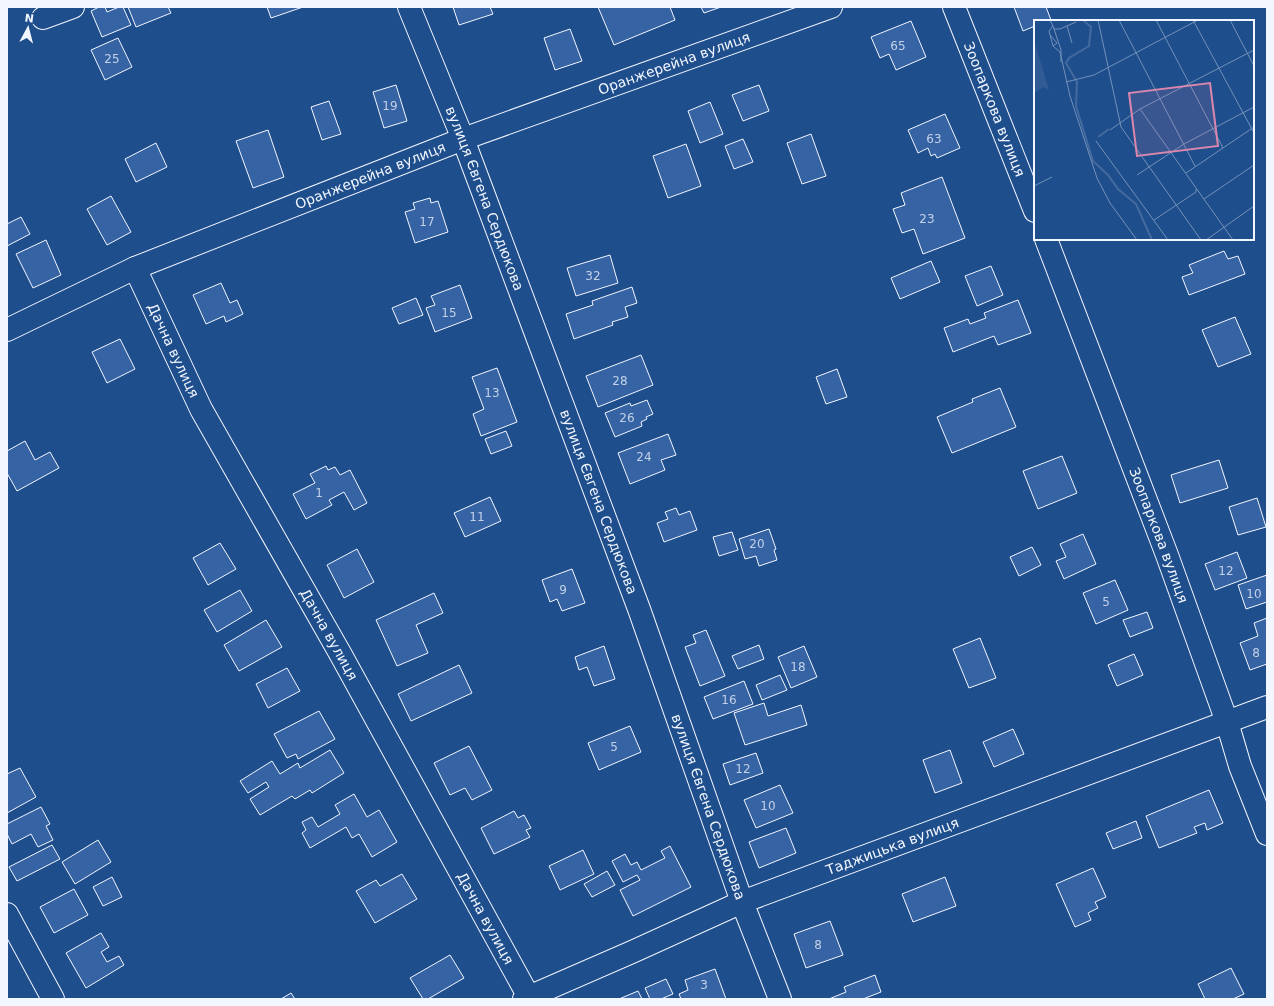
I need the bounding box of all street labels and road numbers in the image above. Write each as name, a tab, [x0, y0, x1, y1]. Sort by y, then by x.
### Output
street label: Оранжерейна вулиця	[596, 29, 752, 98]
street label: Зоопаркова вулиця	[961, 39, 1029, 179]
street label: вулиця Євгена Сердюкова	[442, 104, 527, 293]
street label: Оранжерейна вулиця	[293, 139, 448, 212]
street label: Дачна вулиця	[145, 301, 203, 400]
street label: вулиця Євгена Сердюкова	[557, 407, 641, 596]
street label: Зоопаркова вулиця	[1126, 465, 1192, 605]
street label: Дачна вулиця	[297, 586, 361, 683]
street label: вулиця Євгена Сердюкова	[668, 712, 749, 902]
street label: Таджицька вулиця	[823, 814, 961, 878]
street label: Дачна вулиця	[454, 869, 517, 967]

